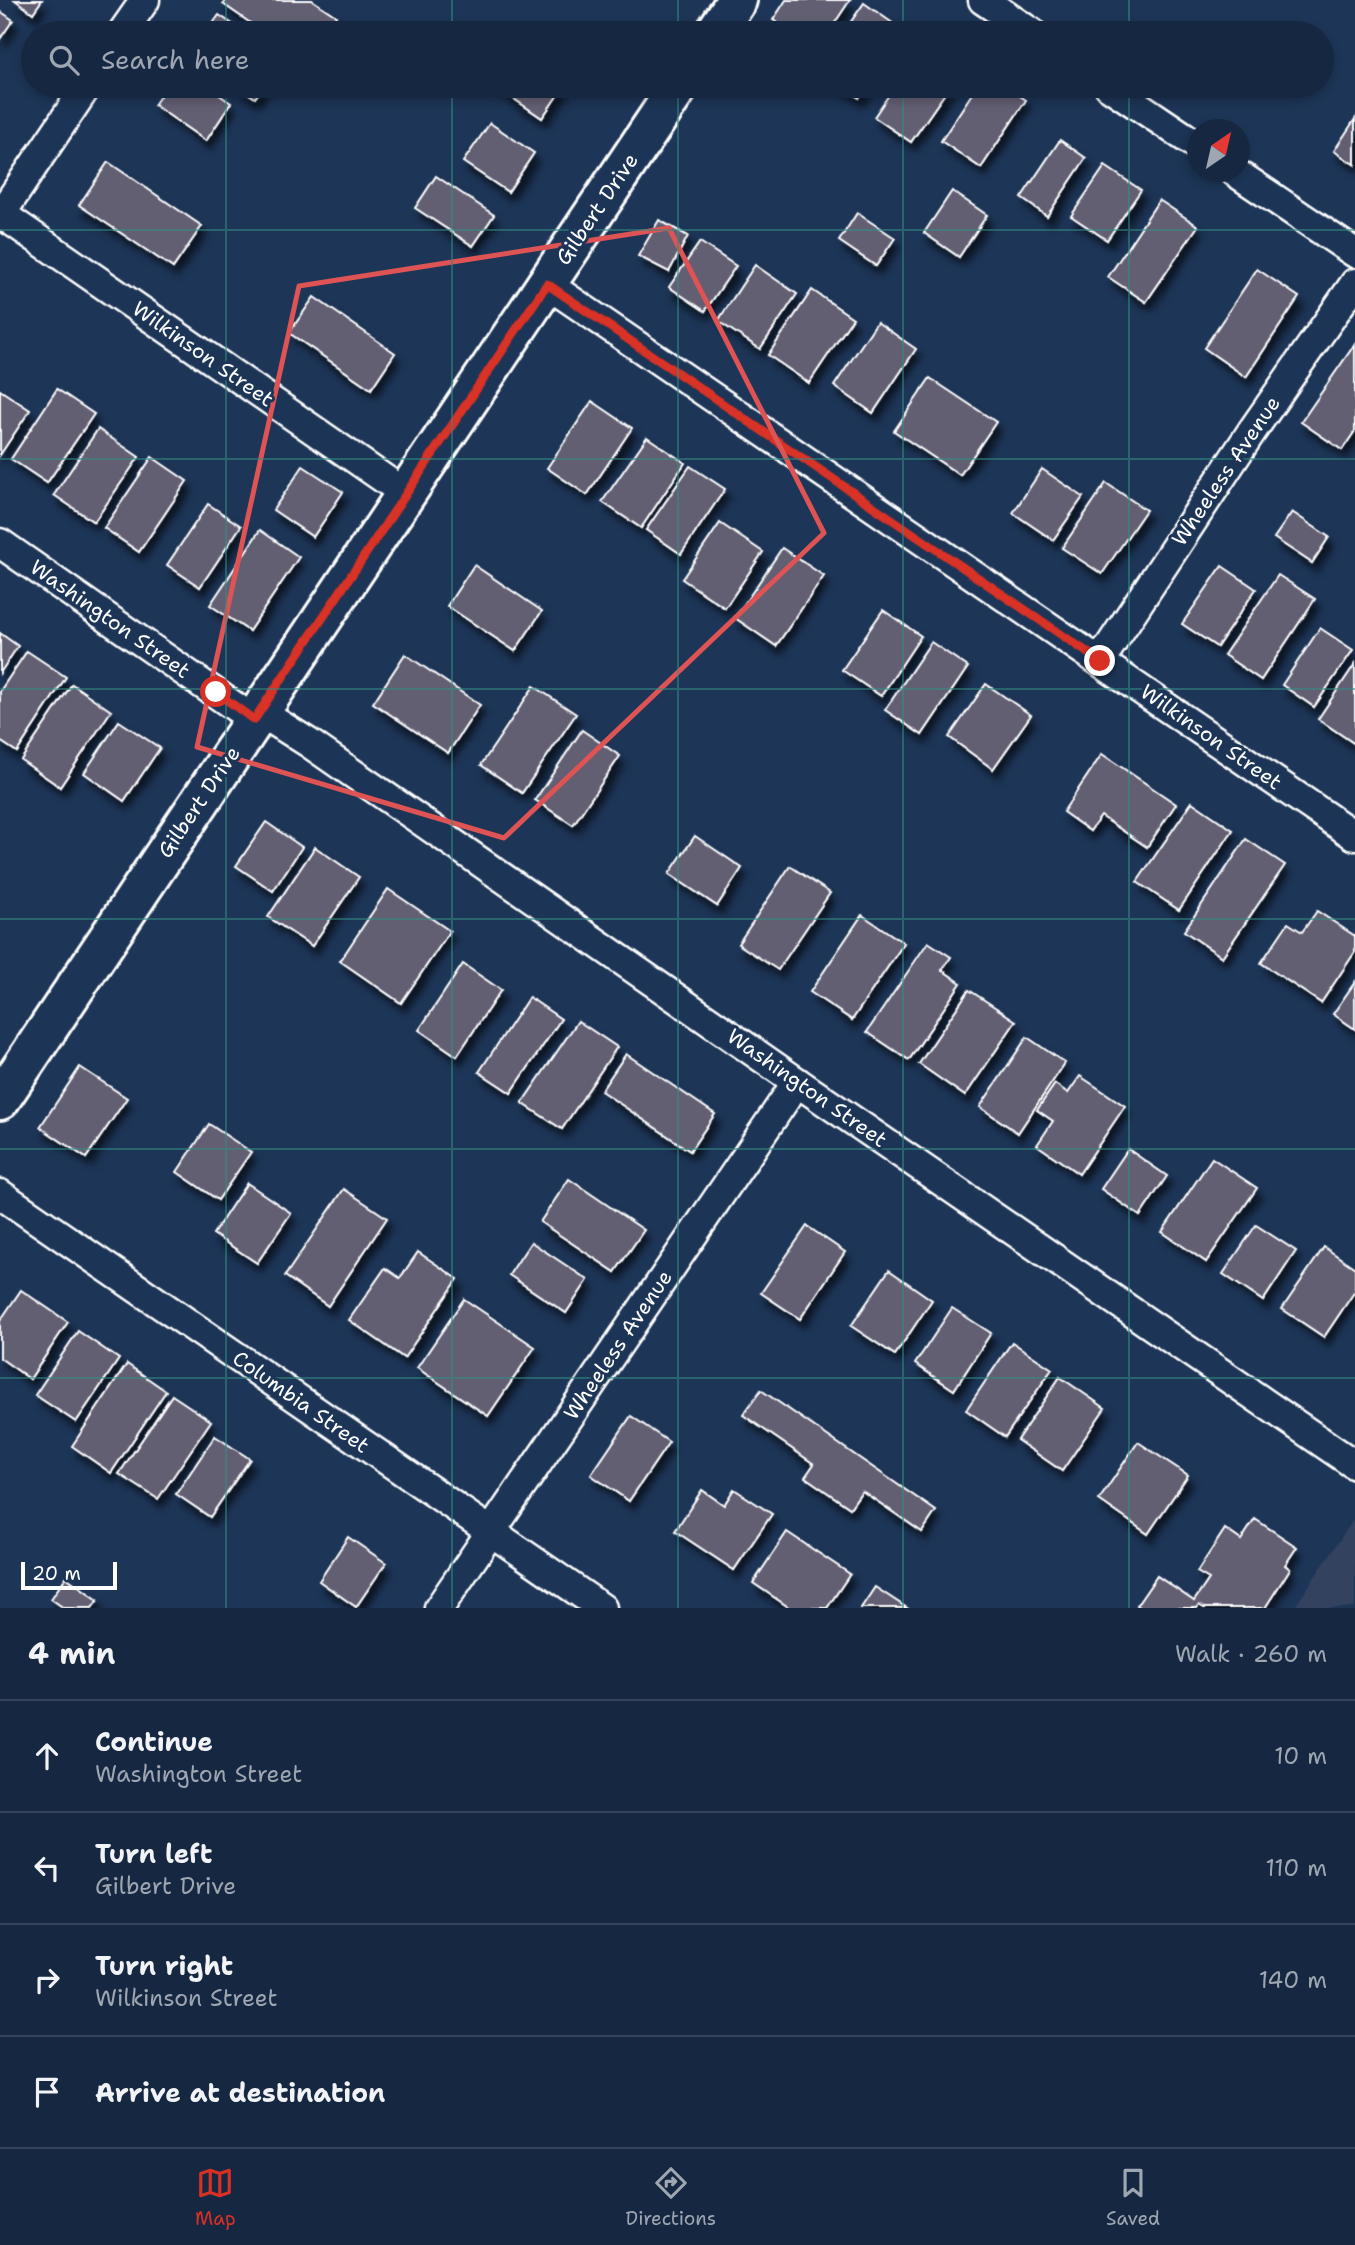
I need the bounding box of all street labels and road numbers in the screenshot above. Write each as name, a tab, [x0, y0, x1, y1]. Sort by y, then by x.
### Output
street label: Gilbert Drive	[549, 148, 645, 270]
street label: Wilkinson Street	[127, 295, 279, 413]
street label: Wheeless Avenue	[1165, 391, 1287, 551]
street label: Washington Street	[24, 553, 196, 685]
street label: Wilkinson Street	[1135, 678, 1287, 796]
street label: Gilbert Drive	[151, 741, 247, 863]
street label: Washington Street	[721, 1022, 893, 1154]
street label: Wheeless Avenue	[557, 1265, 679, 1425]
street label: Columbia Street	[227, 1344, 375, 1460]

